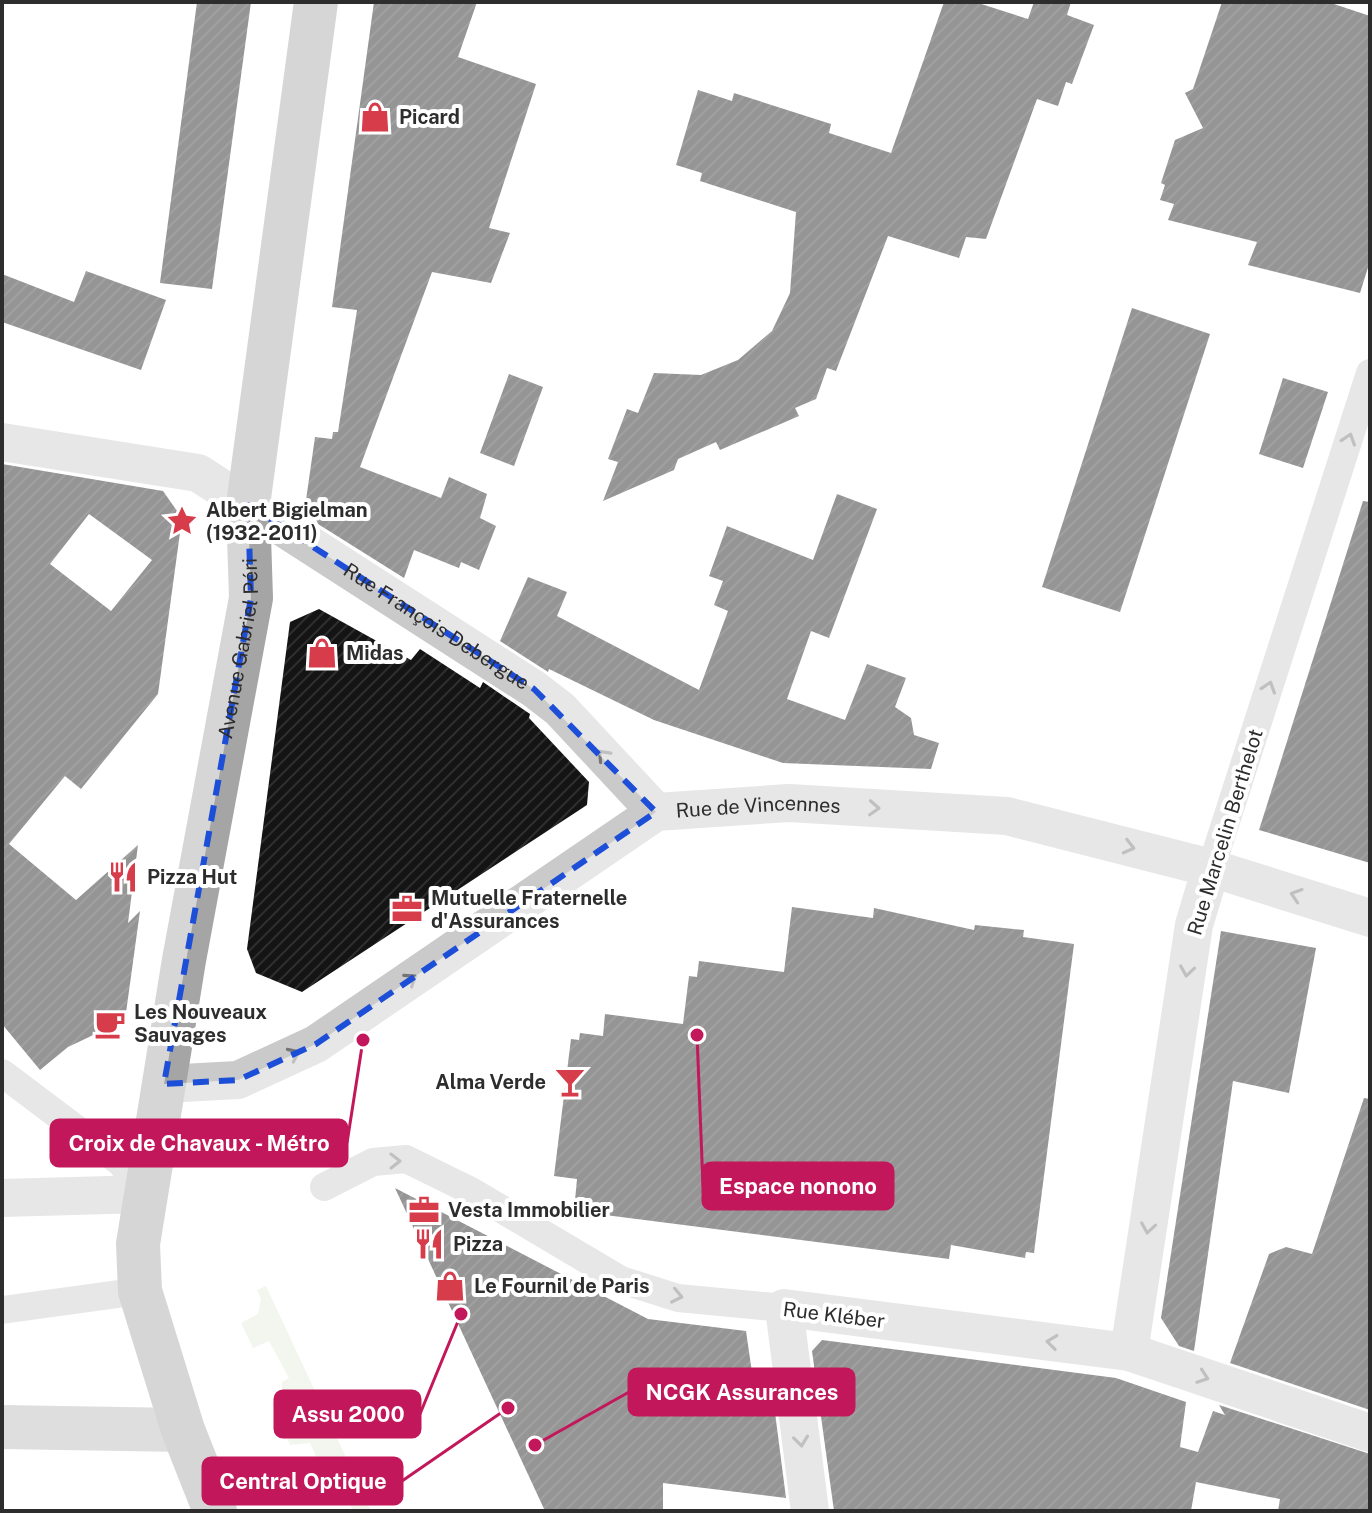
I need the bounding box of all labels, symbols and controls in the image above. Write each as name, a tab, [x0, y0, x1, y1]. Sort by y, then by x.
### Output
shop icon: Picard	[358, 100, 392, 134]
place label: Picard	[399, 105, 460, 129]
one-way arrow	[1339, 433, 1355, 447]
place label: Albert Bigielman (1932-2011)	[206, 498, 368, 545]
place icon: Albert Bigielman (1932-2011)	[165, 504, 199, 538]
street label: Avenue Gabriel Péri	[213, 558, 263, 741]
street label: Rue François Debergue	[339, 558, 534, 695]
shop icon: Midas	[305, 636, 339, 670]
place label: Midas	[346, 641, 404, 665]
one-way arrow	[1260, 681, 1276, 694]
street label: Rue Marcelin Berthelot	[1182, 726, 1268, 938]
one-way arrow	[598, 749, 612, 764]
street label: Rue de Vincennes	[675, 791, 841, 823]
one-way arrow	[867, 799, 880, 816]
one-way arrow	[1122, 838, 1136, 855]
restaurant icon: Pizza Hut	[106, 860, 140, 894]
place label: Pizza Hut	[147, 865, 237, 889]
place label: Mutuelle Fraternelle d'Assurances	[431, 886, 627, 933]
one-way arrow	[1289, 888, 1303, 904]
office icon: Mutuelle Fraternelle d'Assurances	[390, 892, 424, 926]
one-way arrow	[1179, 964, 1196, 978]
one-way arrow	[402, 974, 417, 989]
place label: Les Nouveaux Sauvages	[134, 1000, 267, 1047]
cafe icon: Les Nouveaux Sauvages	[93, 1007, 127, 1041]
one-way arrow	[286, 1048, 300, 1064]
bar icon: Alma Verde	[553, 1065, 587, 1099]
place label: Alma Verde	[435, 1070, 546, 1094]
callout: Croix de Chavaux - Métro	[51, 1120, 347, 1166]
text: Croix de Chavaux - Métro	[68, 1130, 330, 1156]
one-way arrow	[389, 1152, 402, 1170]
callout: Espace nonono	[703, 1163, 893, 1209]
text: Espace nonono	[719, 1173, 877, 1199]
office icon: Vesta Immobilier	[407, 1193, 441, 1227]
place label: Vesta Immobilier	[448, 1198, 610, 1222]
one-way arrow	[1140, 1221, 1157, 1235]
restaurant icon: Pizza	[412, 1227, 446, 1261]
place label: Pizza	[453, 1232, 503, 1256]
shop icon: Le Fournil de Paris	[433, 1269, 467, 1303]
place label: Le Fournil de Paris	[474, 1274, 649, 1298]
one-way arrow	[670, 1287, 683, 1304]
street label: Rue Kléber	[782, 1297, 887, 1333]
one-way arrow	[1045, 1334, 1058, 1351]
one-way arrow	[1195, 1368, 1209, 1384]
callout: NCGK Assurances	[629, 1369, 854, 1415]
text: NCGK Assurances	[646, 1379, 838, 1405]
callout: Assu 2000	[275, 1391, 420, 1437]
text: Assu 2000	[291, 1401, 405, 1427]
one-way arrow	[792, 1434, 809, 1448]
callout: Central Optique	[203, 1458, 402, 1504]
text: Central Optique	[219, 1468, 387, 1494]

